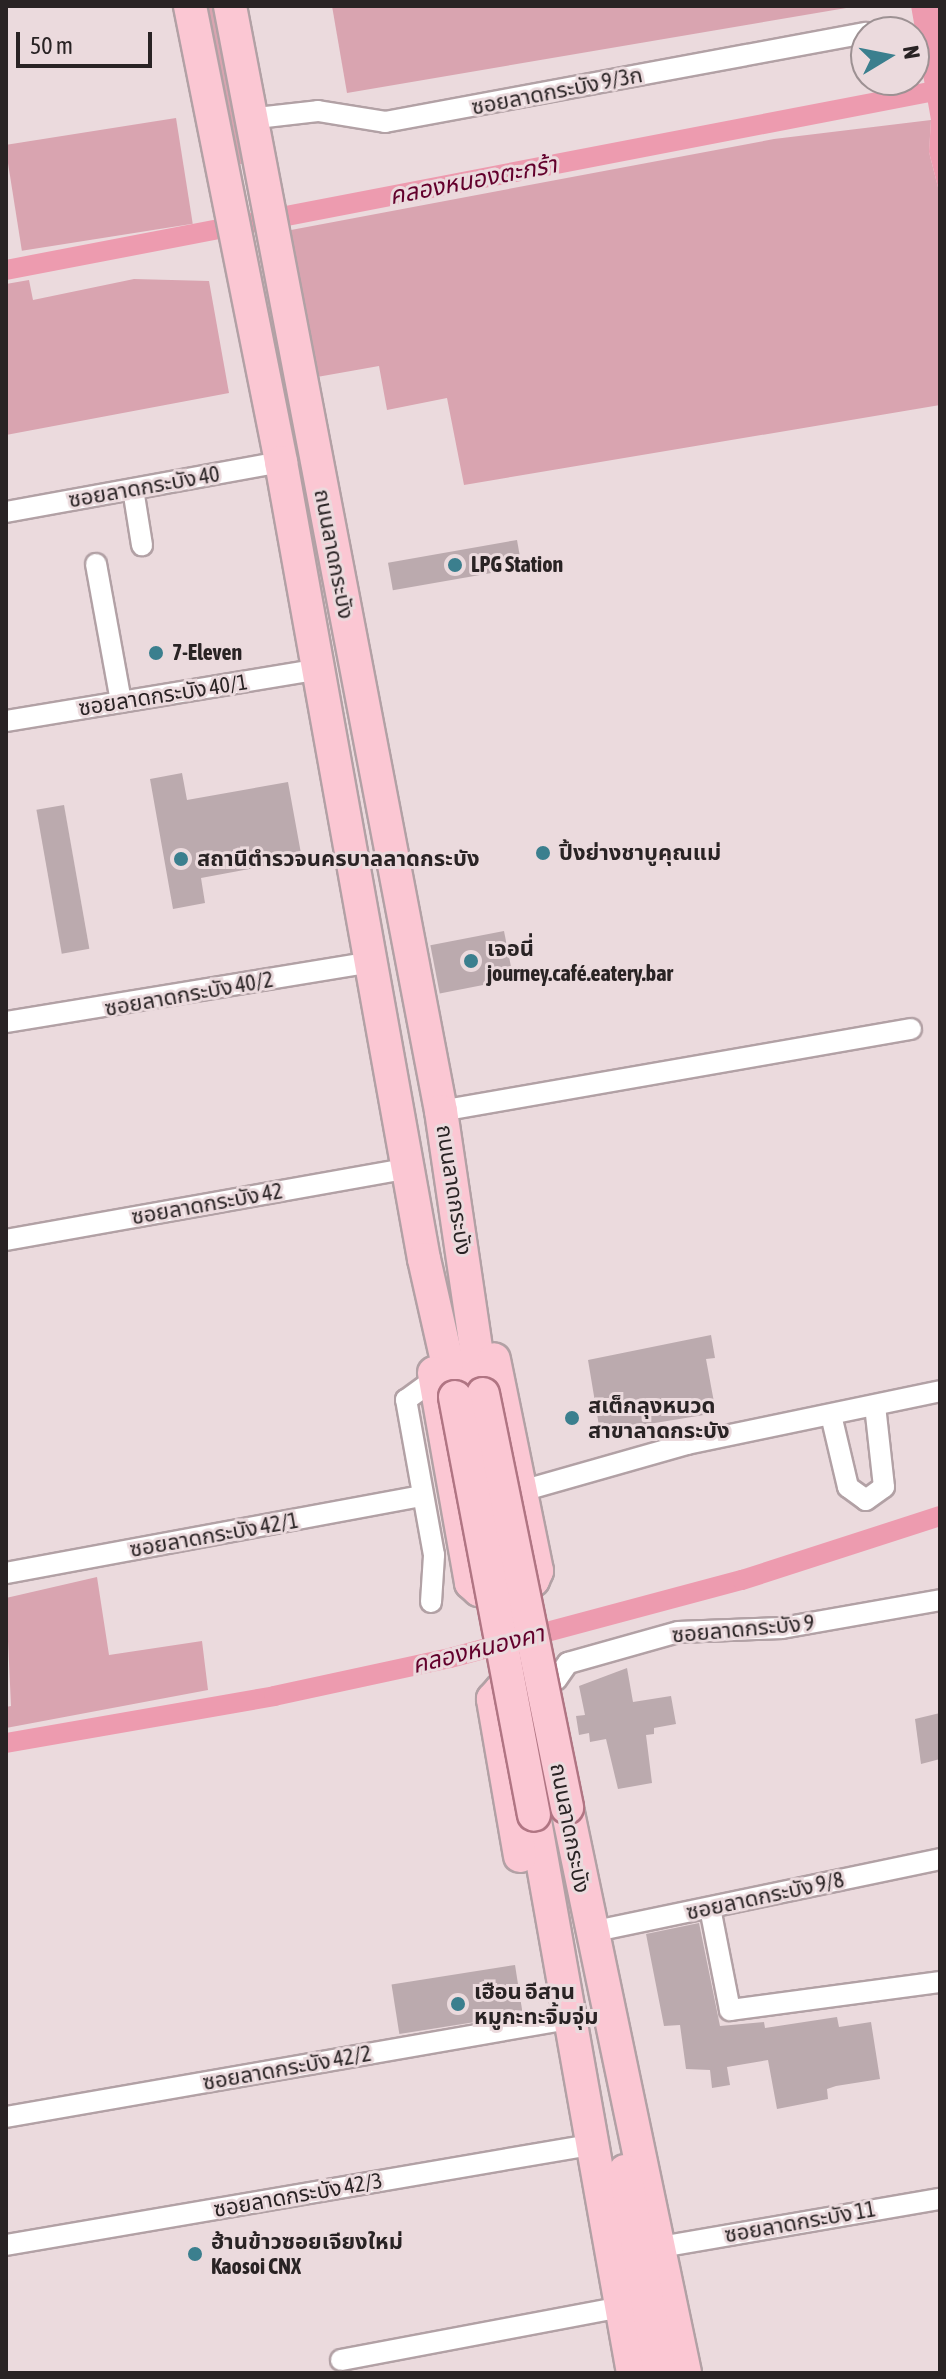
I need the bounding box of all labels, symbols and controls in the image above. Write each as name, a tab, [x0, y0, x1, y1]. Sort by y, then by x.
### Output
scale bar	[20, 16, 156, 66]
north arrow	[850, 16, 930, 96]
text: 50 m	[30, 32, 73, 59]
text: N	[898, 44, 926, 61]
street label: ซอยลาดกระบัง 9/3ก	[469, 61, 645, 121]
water label: คลองหนองตะกร้า	[387, 150, 559, 210]
street label: ซอยลาดกระบัง 40	[66, 461, 222, 513]
street label: ถนนลาดกระบัง	[308, 487, 360, 621]
place label: LPG Station	[471, 552, 563, 578]
marker: LPG Station	[446, 556, 464, 574]
place label: 7-Eleven	[172, 640, 242, 666]
marker: 7-Eleven	[147, 644, 165, 662]
street label: ซอยลาดกระบัง 40/1	[77, 669, 249, 721]
place label: ปิ้งย่างชาบูคุณแม่	[559, 840, 721, 866]
marker: ปิ้งย่างชาบูคุณแม่	[534, 844, 552, 862]
place label: สถานีตำรวจนครบาลลาดกระบัง	[197, 846, 479, 872]
marker: สถานีตำรวจนครบาลลาดกระบัง	[172, 850, 190, 868]
place label: เจอนี่ journey.café.eatery.bar	[487, 935, 673, 986]
marker: เจอนี่ journey.café.eatery.bar	[462, 952, 480, 970]
street label: ซอยลาดกระบัง 40/2	[103, 966, 275, 1022]
street label: ถนนลาดกระบัง	[431, 1123, 477, 1257]
street label: ซอยลาดกระบัง 42	[129, 1178, 285, 1230]
place label: สเต็กลุงหนวด สาขาลาดกระบัง	[588, 1392, 730, 1444]
marker: สเต็กลุงหนวด สาขาลาดกระบัง	[563, 1409, 581, 1427]
street label: ซอยลาดกระบัง 42/1	[128, 1507, 300, 1563]
street label: ซอยลาดกระบัง 9	[671, 1610, 815, 1648]
water label: คลองหนองคา	[409, 1619, 547, 1679]
street label: ถนนลาดกระบัง	[544, 1761, 596, 1895]
street label: ซอยลาดกระบัง 9/8	[684, 1866, 846, 1926]
place label: เฮือน อีสาน หมูกะทะจิ้มจุ่ม	[474, 1978, 599, 2030]
marker: เฮือน อีสาน หมูกะทะจิ้มจุ่ม	[449, 1995, 467, 2013]
street label: ซอยลาดกระบัง 42/2	[201, 2040, 373, 2096]
street label: ซอยลาดกระบัง 42/3	[212, 2167, 384, 2223]
street label: ซอยลาดกระบัง 11	[722, 2196, 878, 2248]
place label: ฮ้านข้าวซอยเจียงใหม่ Kaosoi CNX	[211, 2228, 403, 2280]
marker: ฮ้านข้าวซอยเจียงใหม่ Kaosoi CNX	[186, 2245, 204, 2263]

